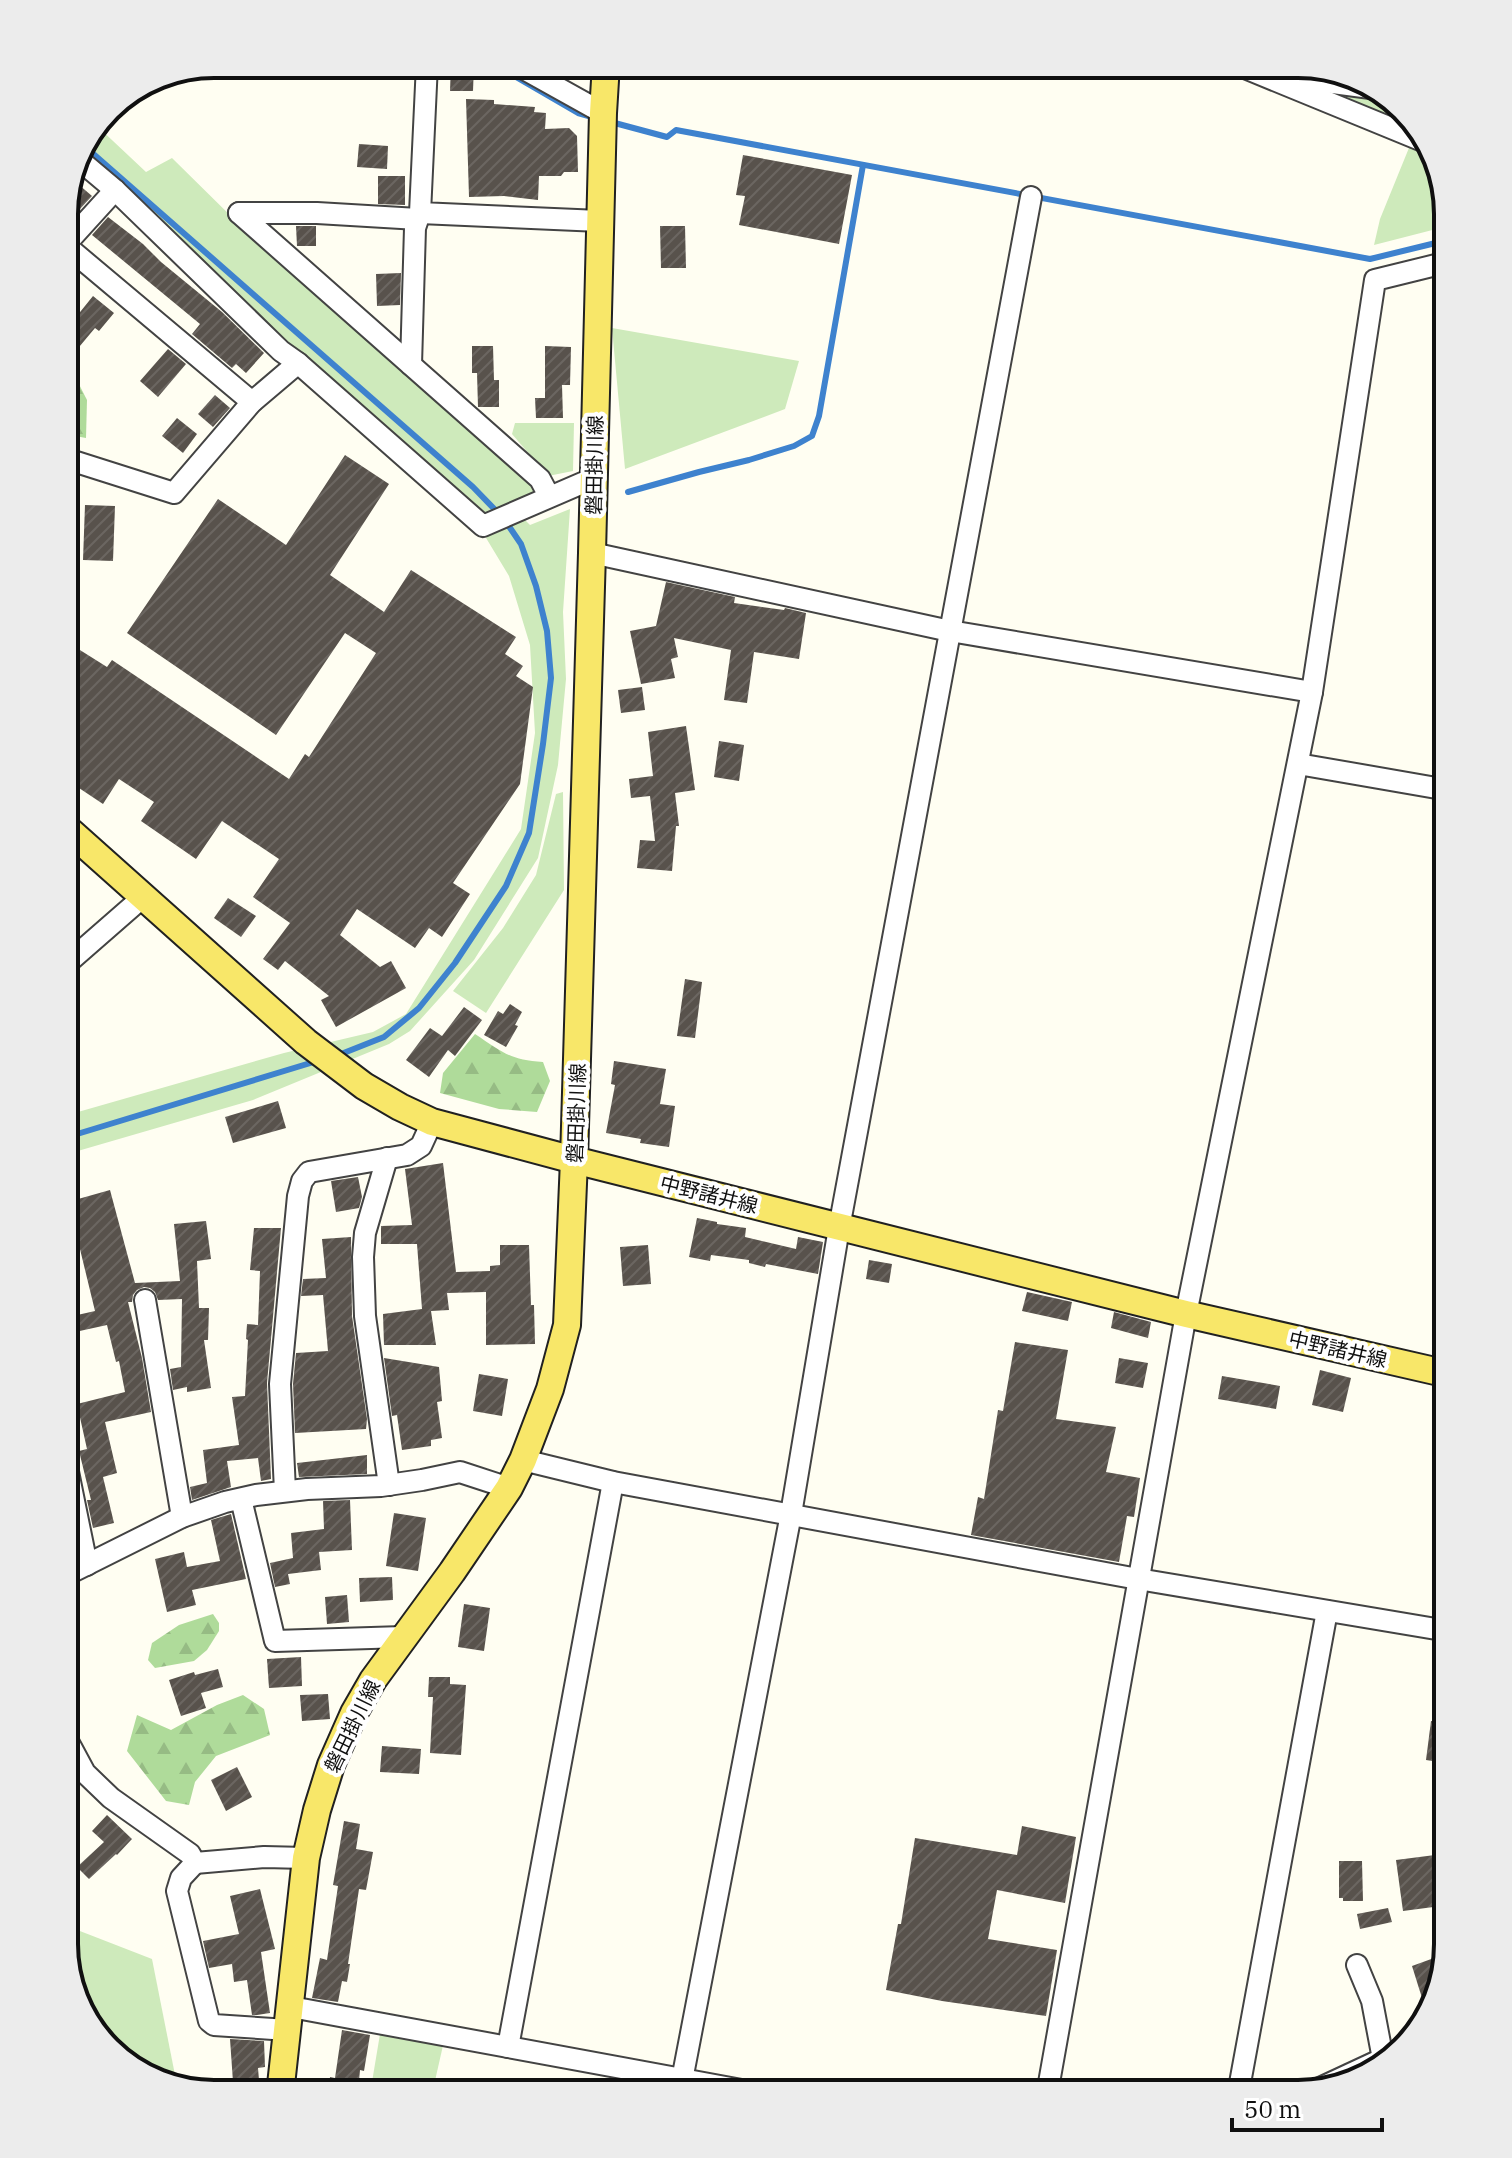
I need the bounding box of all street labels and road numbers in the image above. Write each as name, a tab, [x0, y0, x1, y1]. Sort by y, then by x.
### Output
street label: 磐田掛川線	[580, 415, 608, 515]
street label: 磐田掛川線	[561, 1063, 591, 1163]
street label: 中野諸井線	[657, 1169, 761, 1219]
street label: 中野諸井線	[1286, 1325, 1390, 1373]
street label: 磐田掛川線	[318, 1675, 386, 1777]

